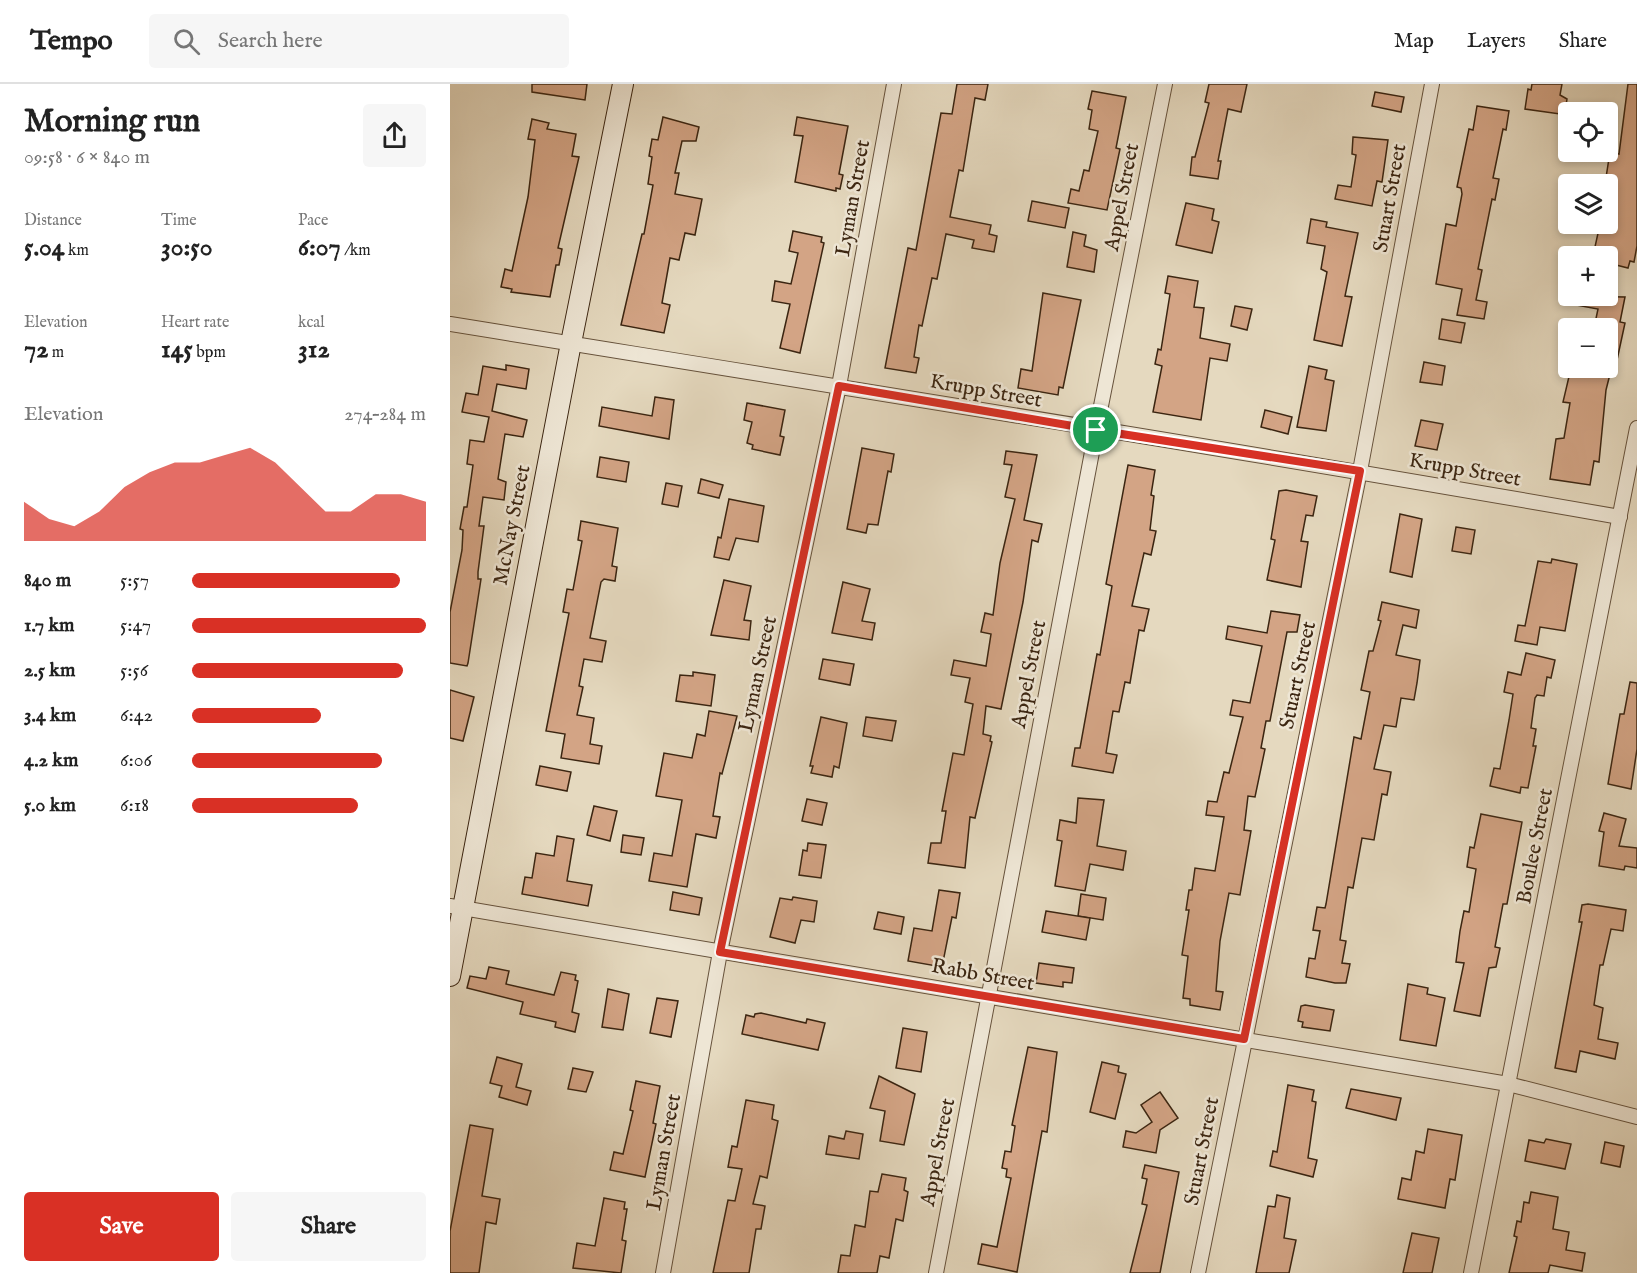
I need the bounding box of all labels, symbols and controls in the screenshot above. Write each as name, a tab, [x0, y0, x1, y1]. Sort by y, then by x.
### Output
search box	[149, 14, 569, 68]
text: Tempo	[30, 24, 113, 59]
icon: search	[170, 25, 203, 58]
text: Search here	[218, 27, 323, 55]
text: Map	[1394, 28, 1434, 55]
text: Layers	[1467, 28, 1526, 55]
text: Share	[1559, 28, 1607, 55]
text: Morning run	[24, 101, 200, 143]
map controls	[1558, 102, 1618, 378]
button: locate	[1558, 102, 1618, 162]
button: share	[363, 104, 426, 167]
street label: Lyman Street	[830, 138, 877, 259]
street label: Appel Street	[1099, 141, 1146, 254]
street label: Stuart Street	[1368, 142, 1413, 255]
text: 09:58 · 6 × 840 m	[24, 145, 150, 170]
button: layers	[1558, 174, 1618, 234]
text: Distance	[24, 211, 82, 231]
text: Time	[161, 211, 197, 231]
text: Pace	[298, 211, 328, 231]
text: 5.04	[24, 231, 65, 264]
text: 30:50	[161, 231, 212, 264]
text: 6:07	[298, 231, 341, 264]
text: km	[65, 241, 89, 261]
text: /km	[341, 241, 371, 261]
button: +	[1558, 246, 1618, 306]
text: Elevation	[24, 313, 87, 333]
text: Heart rate	[161, 313, 229, 333]
text: kcal	[298, 313, 325, 333]
button: −	[1558, 318, 1618, 378]
text: 72	[24, 333, 48, 366]
text: 145	[161, 333, 193, 366]
text: 312	[298, 333, 330, 366]
text: m	[48, 343, 64, 363]
text: bpm	[193, 343, 226, 363]
street label: Krupp Street	[928, 368, 1044, 415]
text: Elevation	[24, 402, 103, 427]
text: 274–284 m	[344, 402, 426, 427]
pin	[1070, 404, 1121, 455]
icon: arrive	[1079, 413, 1112, 446]
street label: Krupp Street	[1407, 447, 1523, 494]
street label: McNay Street	[488, 463, 537, 588]
text: 840 m	[24, 568, 71, 593]
text: 5:57	[120, 568, 149, 593]
text: 1.7 km	[24, 613, 75, 638]
text: 5:47	[120, 613, 151, 638]
street label: Lyman Street	[733, 614, 784, 735]
street label: Appel Street	[1006, 618, 1053, 731]
street label: Stuart Street	[1274, 619, 1323, 732]
text: 2.5 km	[24, 658, 75, 683]
text: 5:56	[120, 658, 148, 683]
text: 3.4 km	[24, 703, 76, 728]
text: 6:42	[120, 703, 153, 728]
text: 4.2 km	[24, 748, 78, 773]
text: 6:06	[120, 748, 152, 773]
street label: Boulee Street	[1511, 786, 1560, 907]
text: 5.0 km	[24, 793, 76, 818]
text: 6:18	[120, 793, 149, 818]
street label: Rabb Street	[929, 953, 1036, 998]
street label: Lyman Street	[641, 1092, 688, 1213]
street label: Stuart Street	[1179, 1095, 1226, 1208]
street label: Appel Street	[915, 1096, 962, 1209]
button: Save	[24, 1192, 219, 1261]
button: Share	[231, 1192, 426, 1261]

